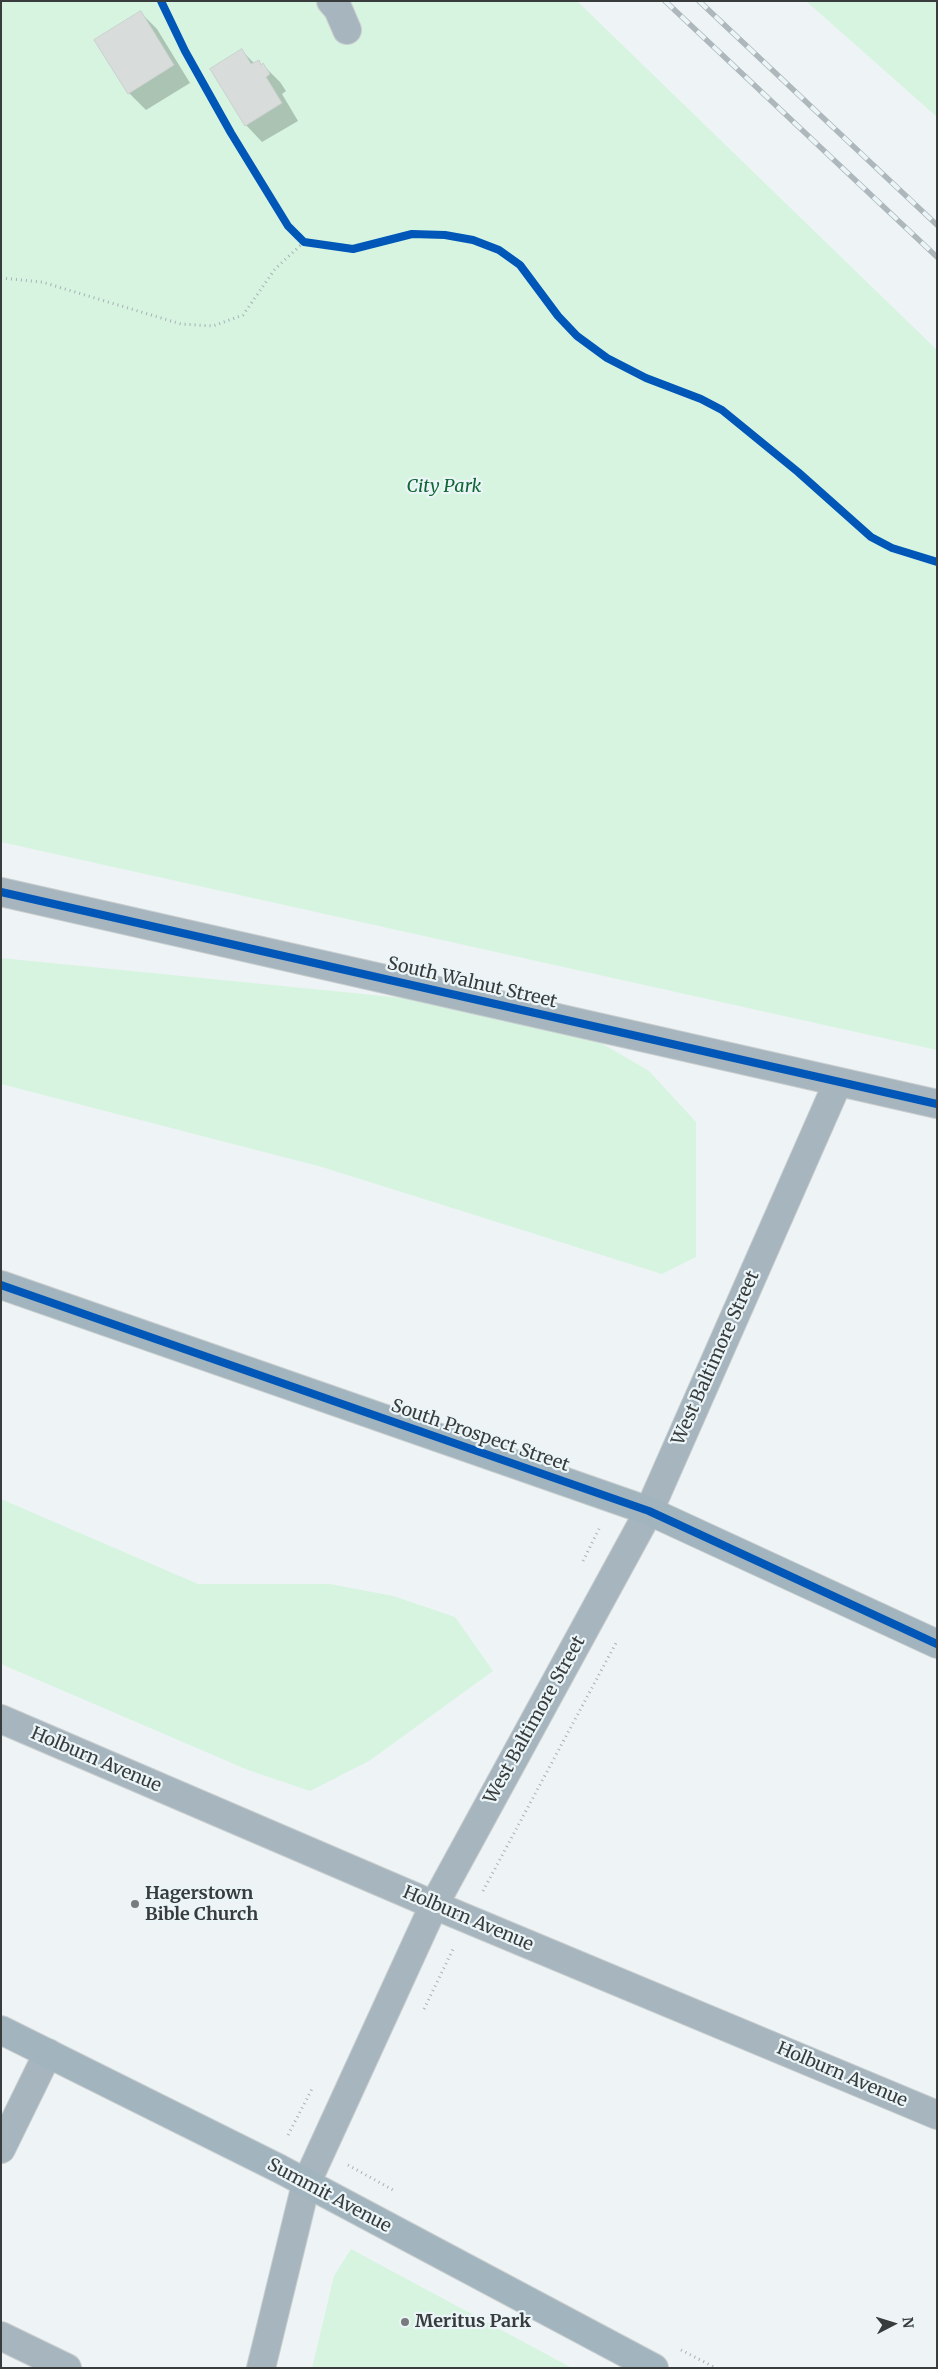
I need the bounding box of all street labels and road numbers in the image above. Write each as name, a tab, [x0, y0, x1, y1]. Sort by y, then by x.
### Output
street label: South Walnut Street	[385, 953, 559, 1013]
street label: West Baltimore Street	[668, 1268, 764, 1448]
street label: South Prospect Street	[388, 1395, 572, 1477]
street label: West Baltimore Street	[480, 1632, 590, 1808]
street label: Holburn Avenue	[28, 1723, 164, 1797]
street label: Holburn Avenue	[400, 1882, 536, 1956]
street label: Holburn Avenue	[774, 2038, 910, 2112]
street label: Summit Avenue	[263, 2154, 395, 2238]

